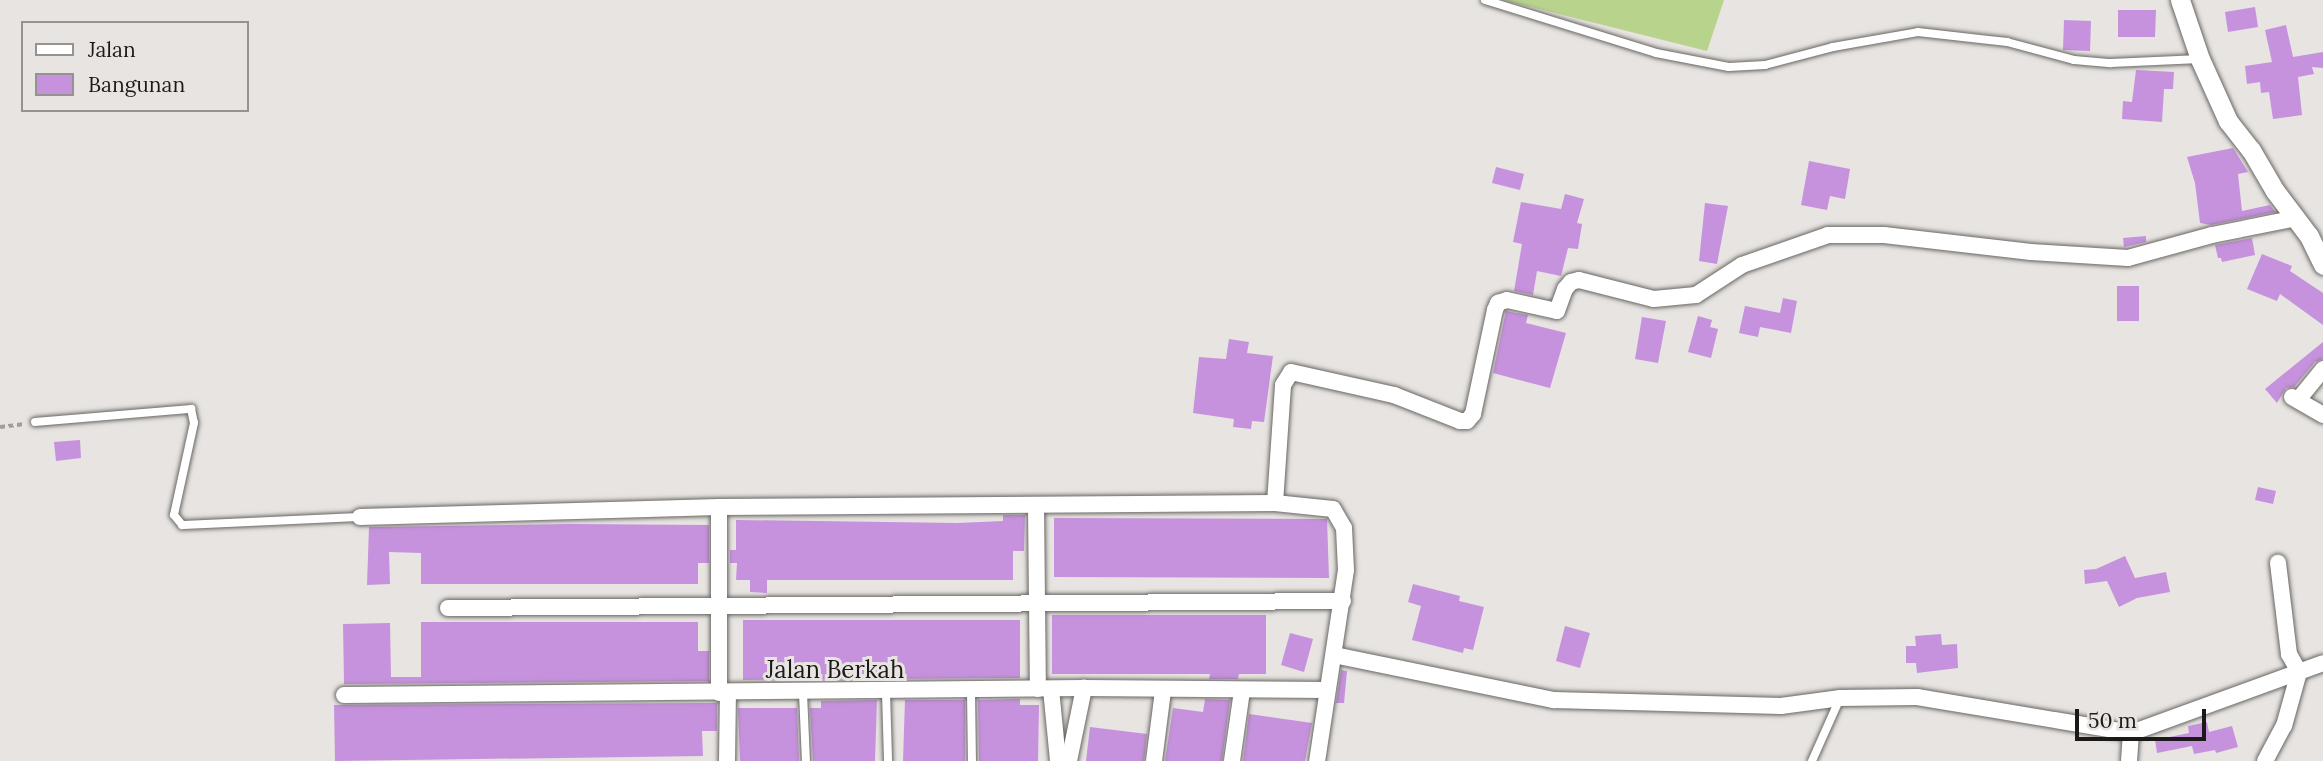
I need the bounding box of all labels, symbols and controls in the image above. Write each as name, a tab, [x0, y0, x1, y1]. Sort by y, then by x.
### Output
legend	[21, 21, 248, 112]
text: Jalan	[88, 36, 136, 63]
text: Bangunan	[88, 71, 185, 98]
street label: Jalan Berkah	[766, 656, 904, 684]
scale bar	[2078, 694, 2209, 738]
text: 50 m	[2088, 707, 2137, 734]

